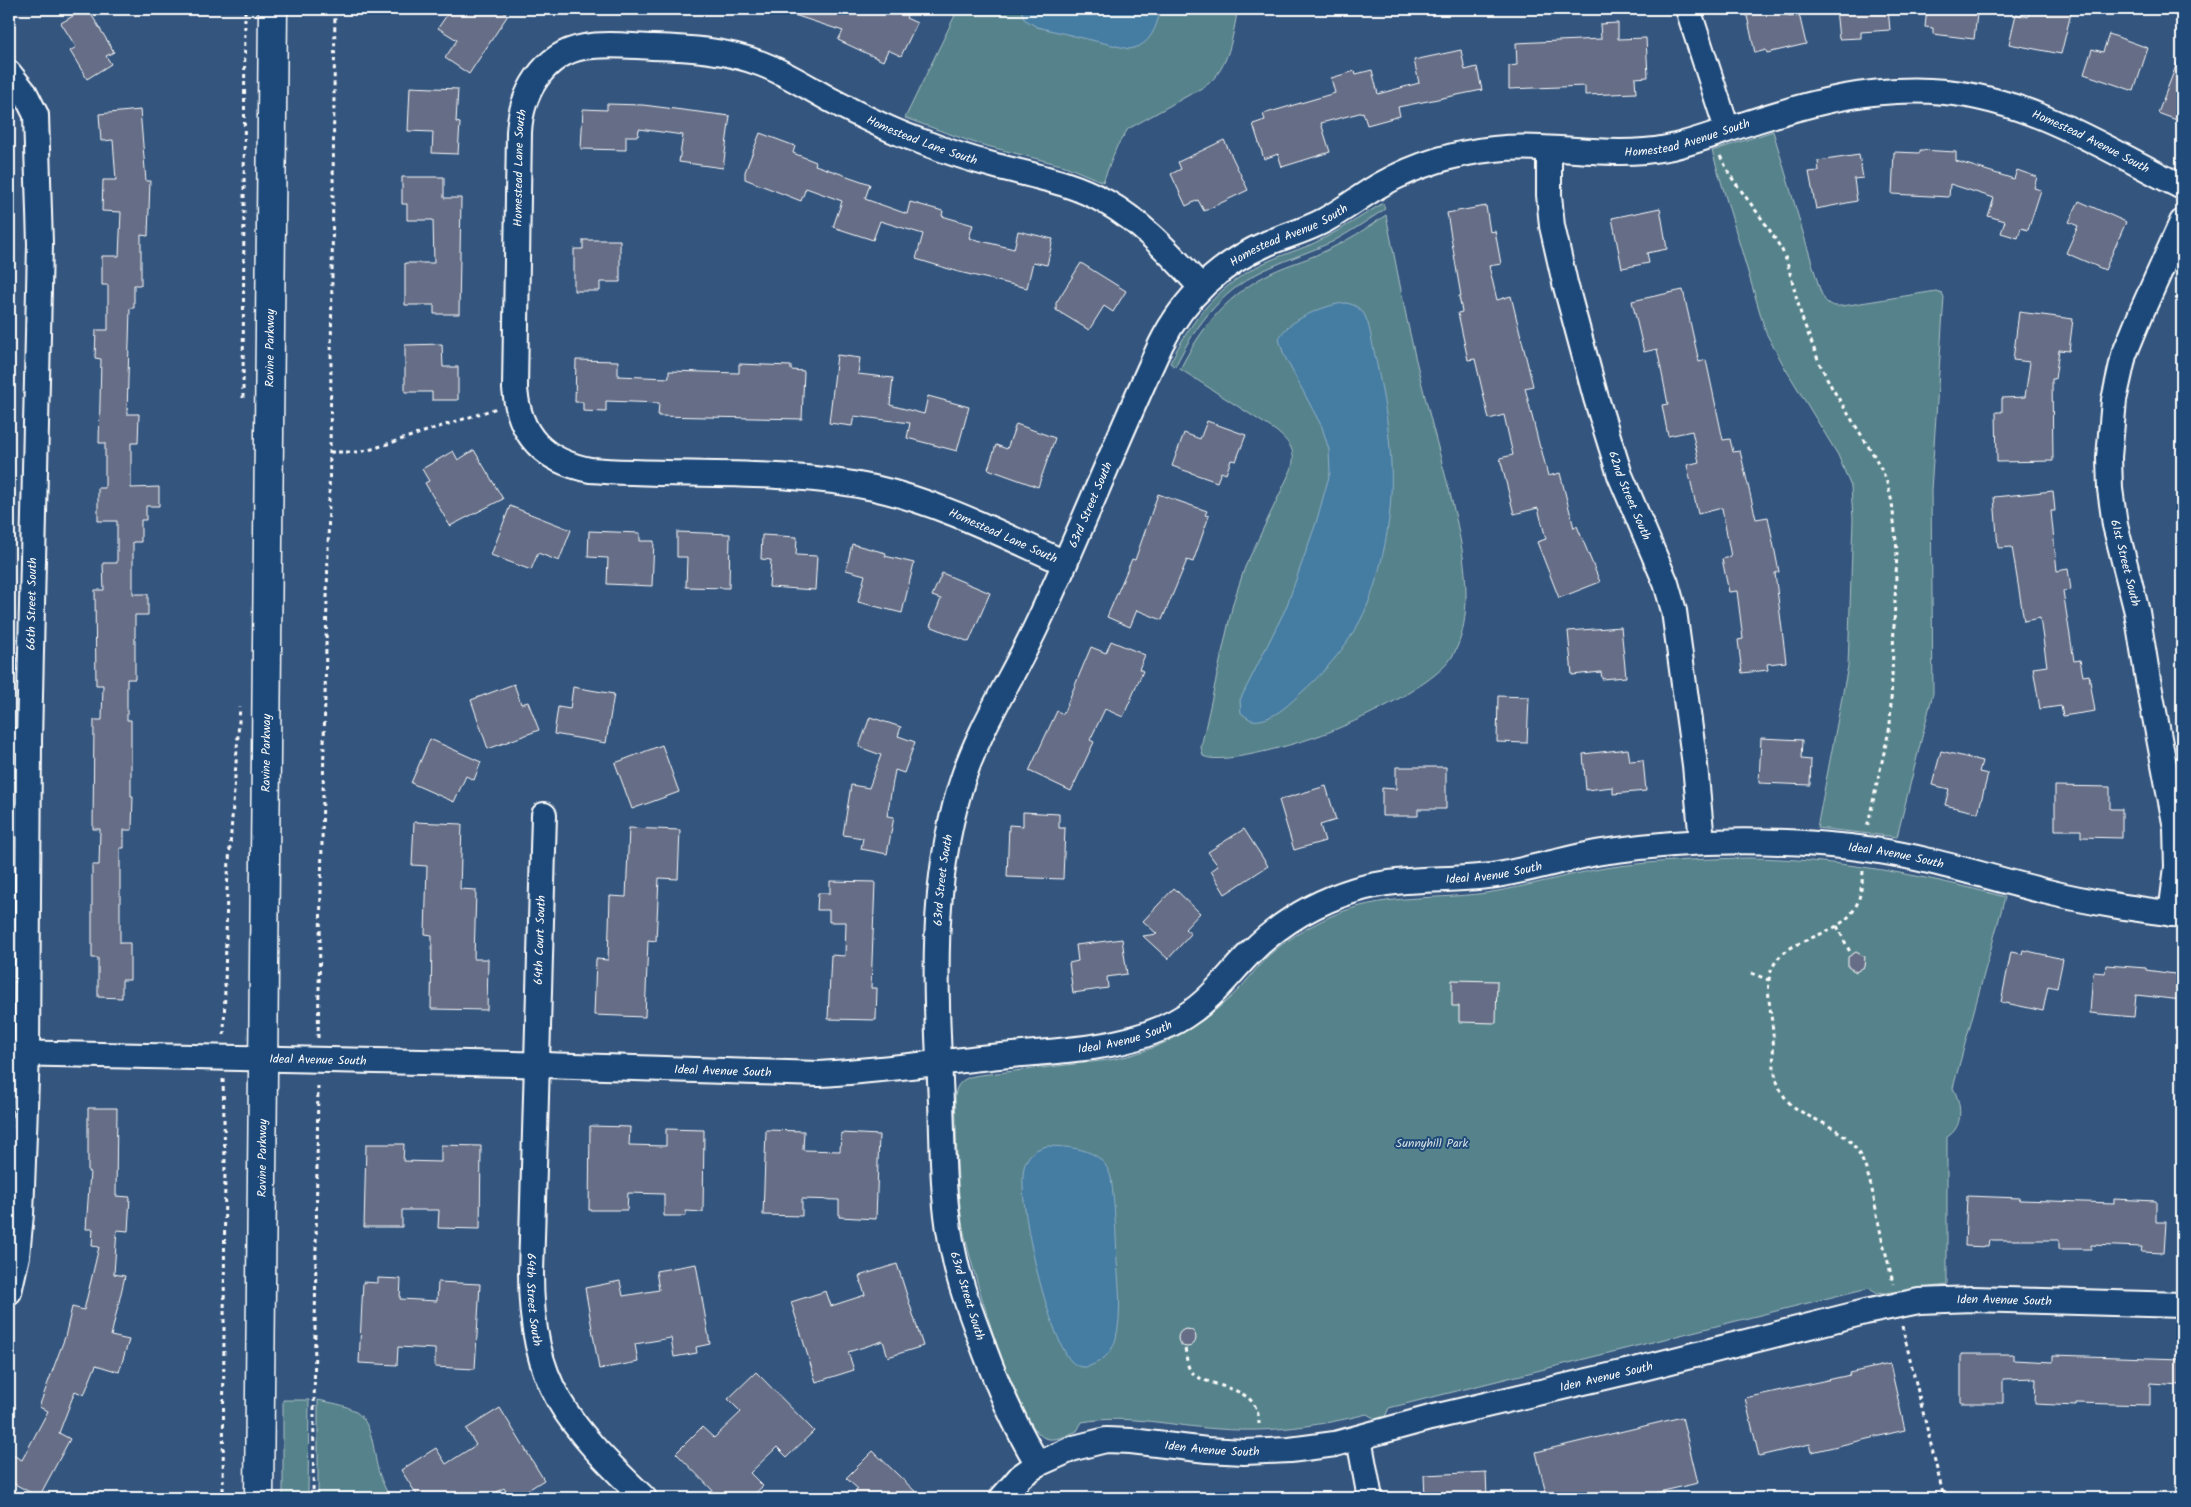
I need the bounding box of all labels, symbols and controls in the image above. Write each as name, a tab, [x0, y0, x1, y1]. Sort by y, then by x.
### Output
street label: Homestead Avenue South	[2029, 105, 2153, 178]
street label: Homestead Lane South	[508, 107, 532, 227]
street label: Homestead Lane South	[863, 110, 980, 170]
street label: Homestead Avenue South	[1624, 114, 1752, 161]
street label: Homestead Avenue South	[1226, 199, 1352, 271]
street label: Ravine Parkway	[260, 308, 280, 387]
street label: 62nd Street South	[1604, 448, 1656, 543]
street label: 63rd Street South	[1063, 459, 1117, 551]
street label: Homestead Lane South	[945, 503, 1061, 569]
street label: 61st Street South	[2105, 518, 2145, 608]
street label: 66th Street South	[22, 557, 42, 651]
street label: Ravine Parkway	[256, 713, 276, 792]
street label: 63rd Street South	[928, 833, 958, 926]
street label: Ideal Avenue South	[1847, 837, 1946, 874]
street label: Ideal Avenue South	[1445, 856, 1544, 889]
street label: 64th Court South	[529, 895, 551, 985]
street label: Ideal Avenue South	[1077, 1015, 1176, 1058]
street label: Ideal Avenue South	[269, 1049, 367, 1070]
street label: Ideal Avenue South	[674, 1060, 772, 1082]
street label: Ravine Parkway	[252, 1118, 272, 1197]
park label: Sunnyhill Park	[1396, 1134, 1469, 1153]
street label: 63rd Street South	[944, 1249, 990, 1343]
street label: 64th Street South	[521, 1253, 547, 1348]
street label: Iden Avenue South	[1956, 1289, 2052, 1311]
street label: Iden Avenue South	[1558, 1356, 1655, 1397]
street label: Iden Avenue South	[1164, 1436, 1260, 1462]

